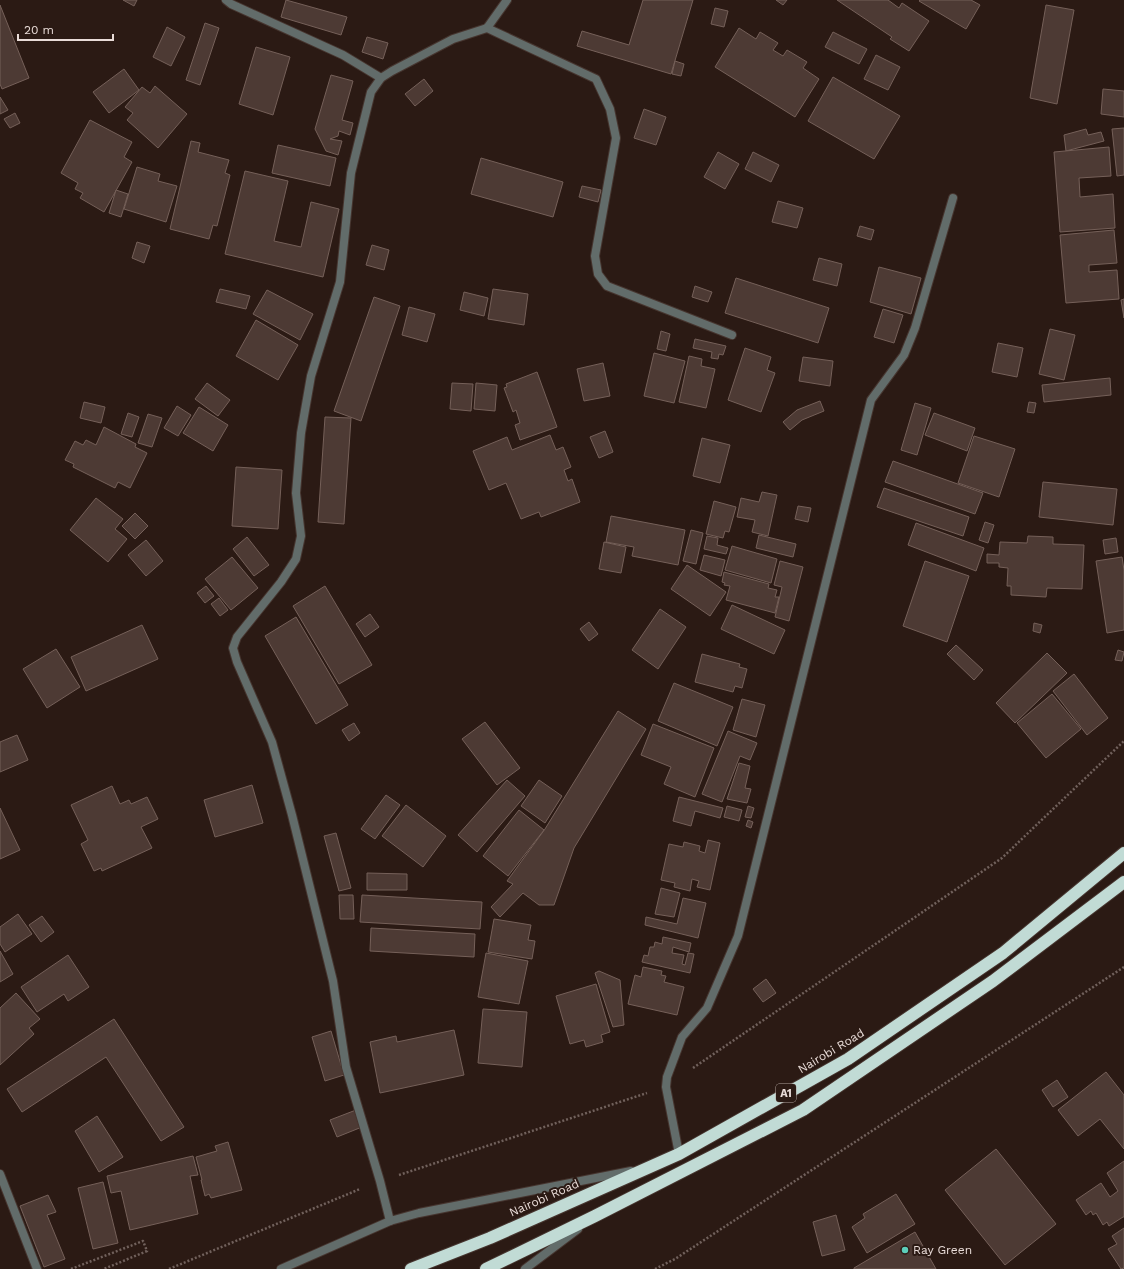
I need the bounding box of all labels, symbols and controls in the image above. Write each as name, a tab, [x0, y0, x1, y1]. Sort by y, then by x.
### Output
scale bar	[18, 16, 113, 42]
text: 20 m	[24, 23, 54, 37]
street label: Nairobi Road	[795, 1026, 867, 1076]
road number: A1	[776, 1084, 796, 1102]
street label: Nairobi Road	[507, 1176, 581, 1220]
place label: Ray Green	[913, 1243, 972, 1257]
marker: Ray Green	[900, 1245, 910, 1255]

